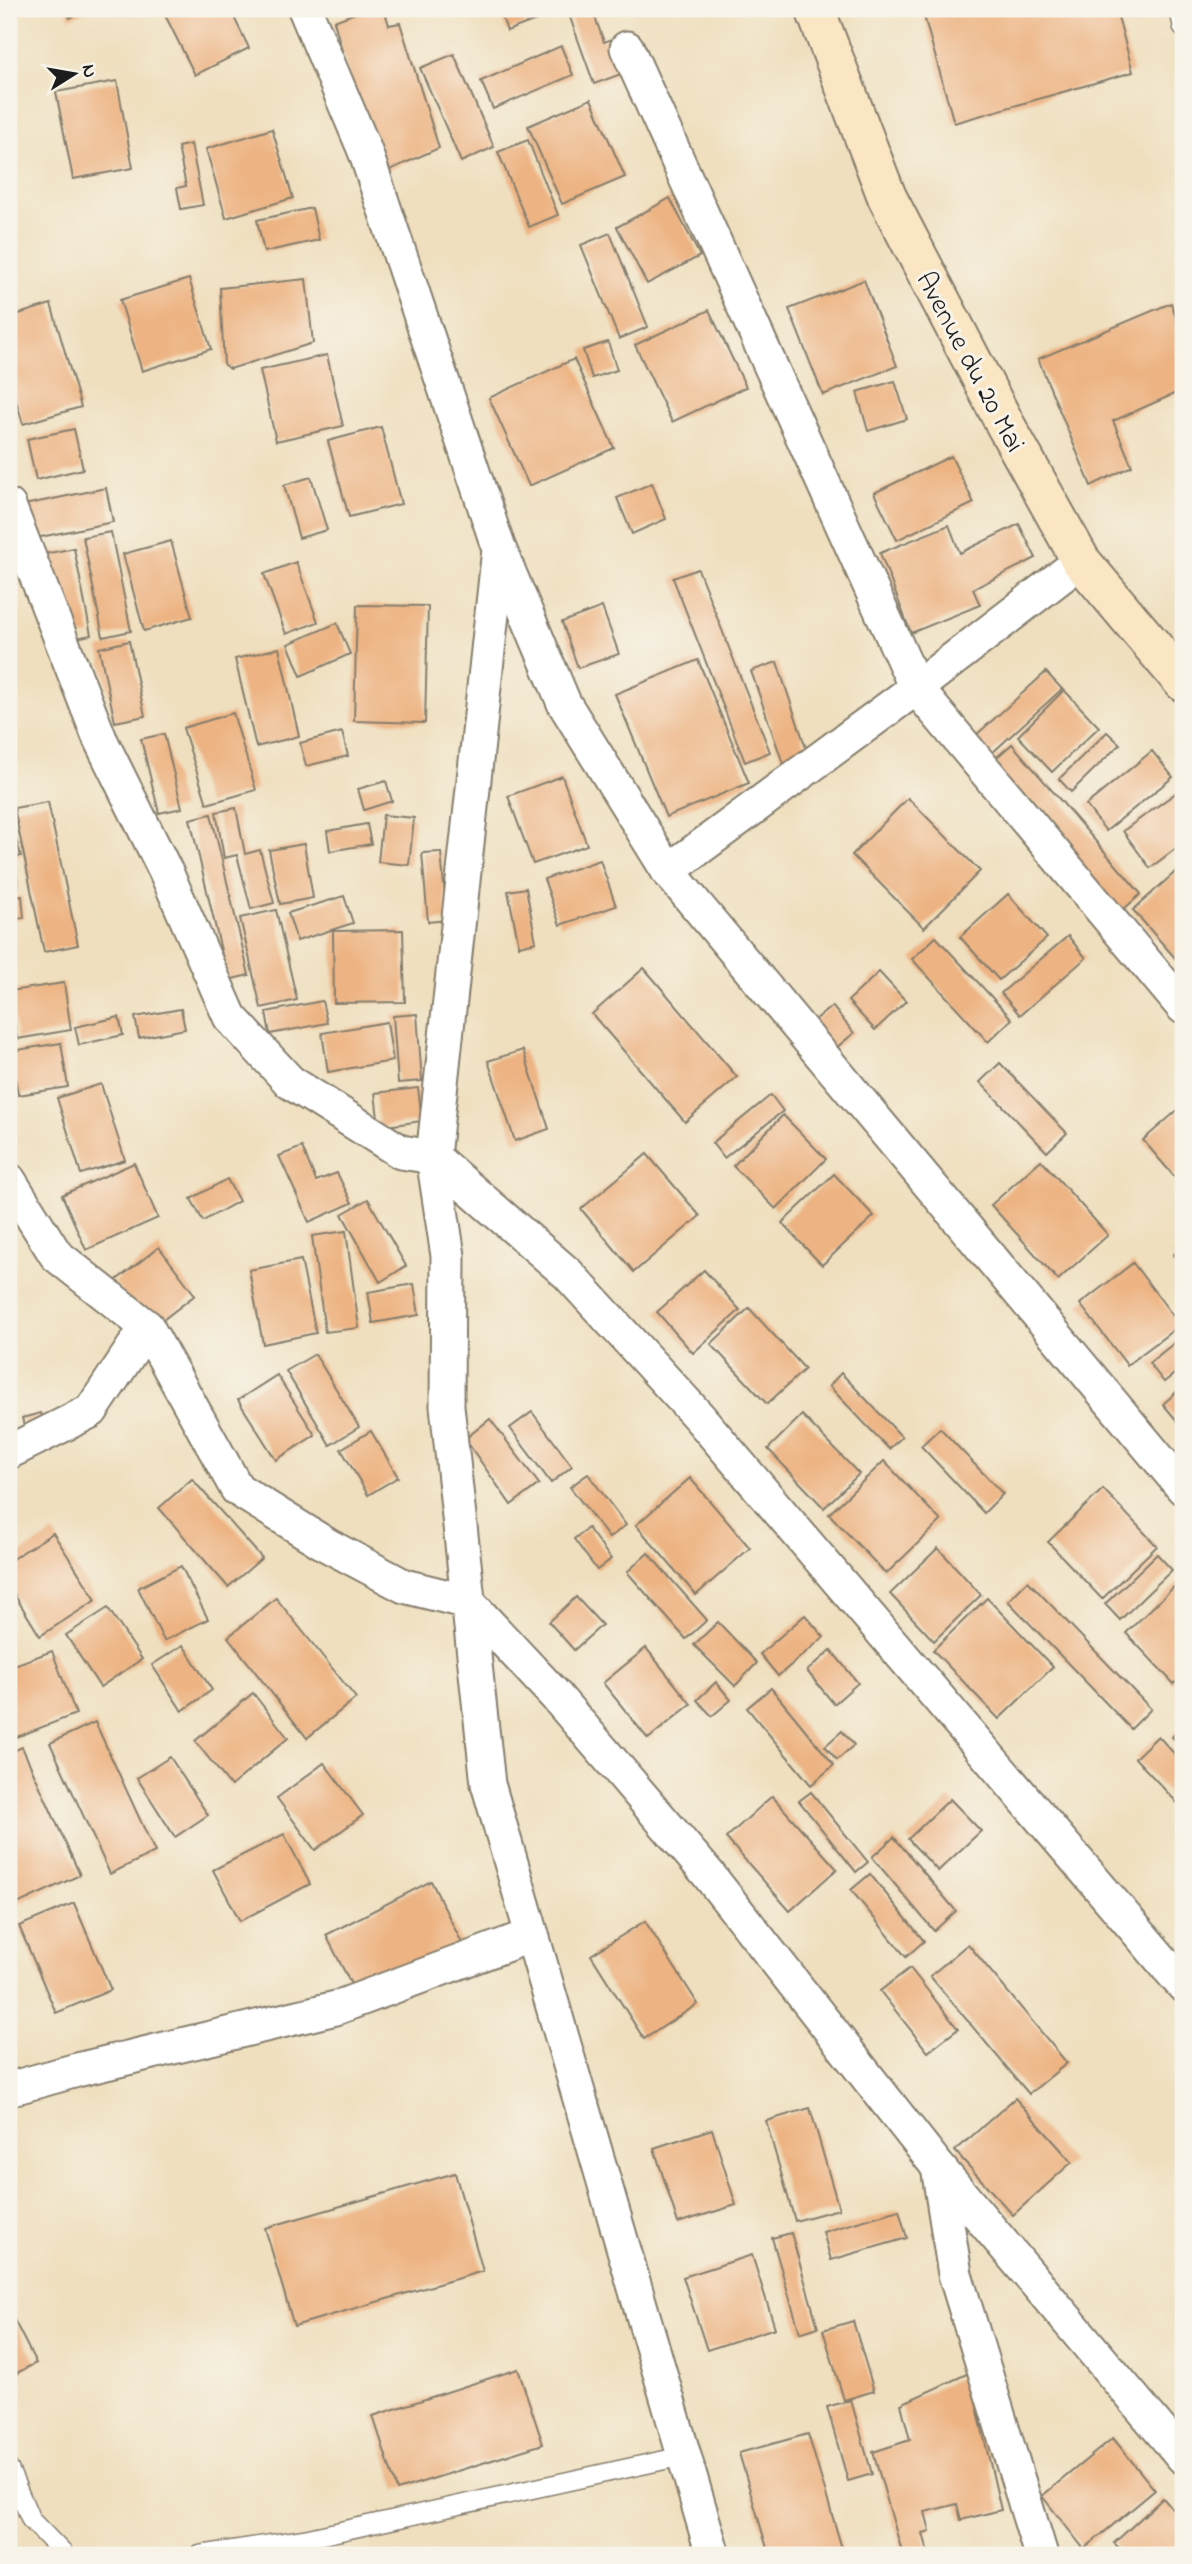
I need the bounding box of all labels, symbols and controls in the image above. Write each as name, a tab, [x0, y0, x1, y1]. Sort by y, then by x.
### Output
north arrow	[38, 38, 108, 108]
text: N	[74, 62, 103, 80]
street label: Avenue du 20 Mai	[904, 265, 1034, 460]

